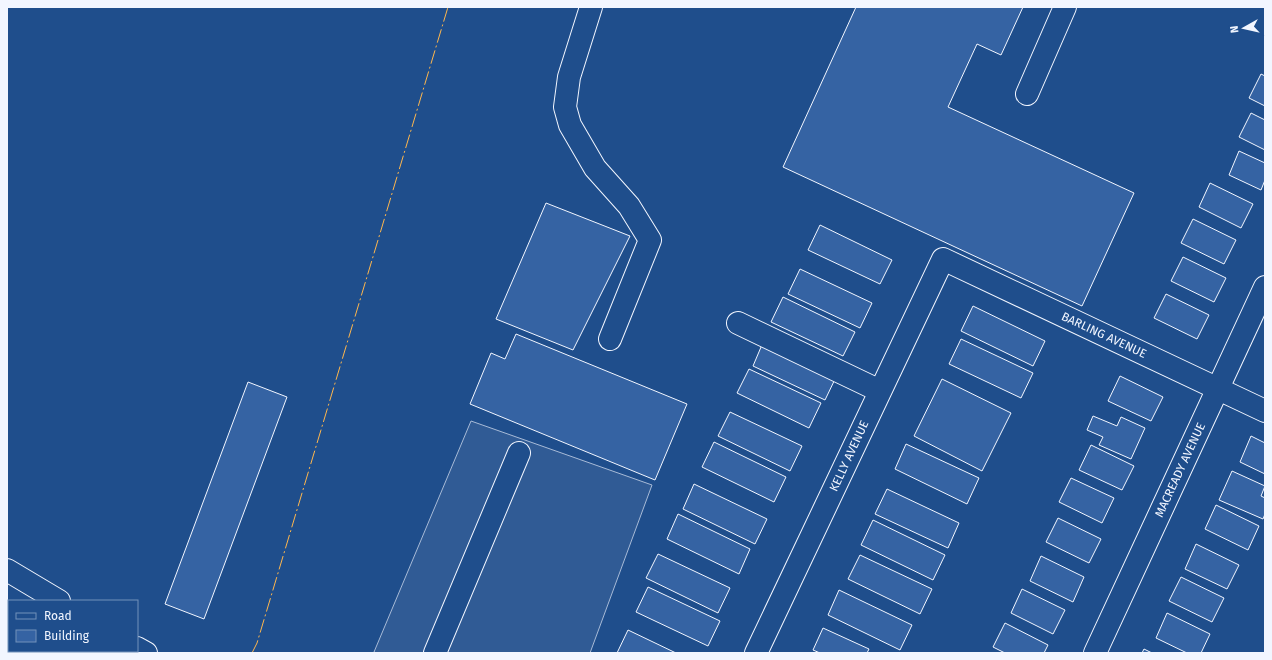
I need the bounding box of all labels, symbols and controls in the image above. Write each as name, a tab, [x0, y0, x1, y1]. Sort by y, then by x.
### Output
north arrow	[1224, 8, 1264, 48]
text: N	[1228, 25, 1242, 34]
street label: BARLING AVENUE	[1059, 309, 1149, 361]
street label: KELLY AVENUE	[826, 418, 872, 494]
street label: MACREADY AVENUE	[1152, 420, 1208, 520]
legend	[8, 600, 138, 652]
text: Road	[44, 609, 72, 623]
text: Building	[44, 629, 90, 643]

